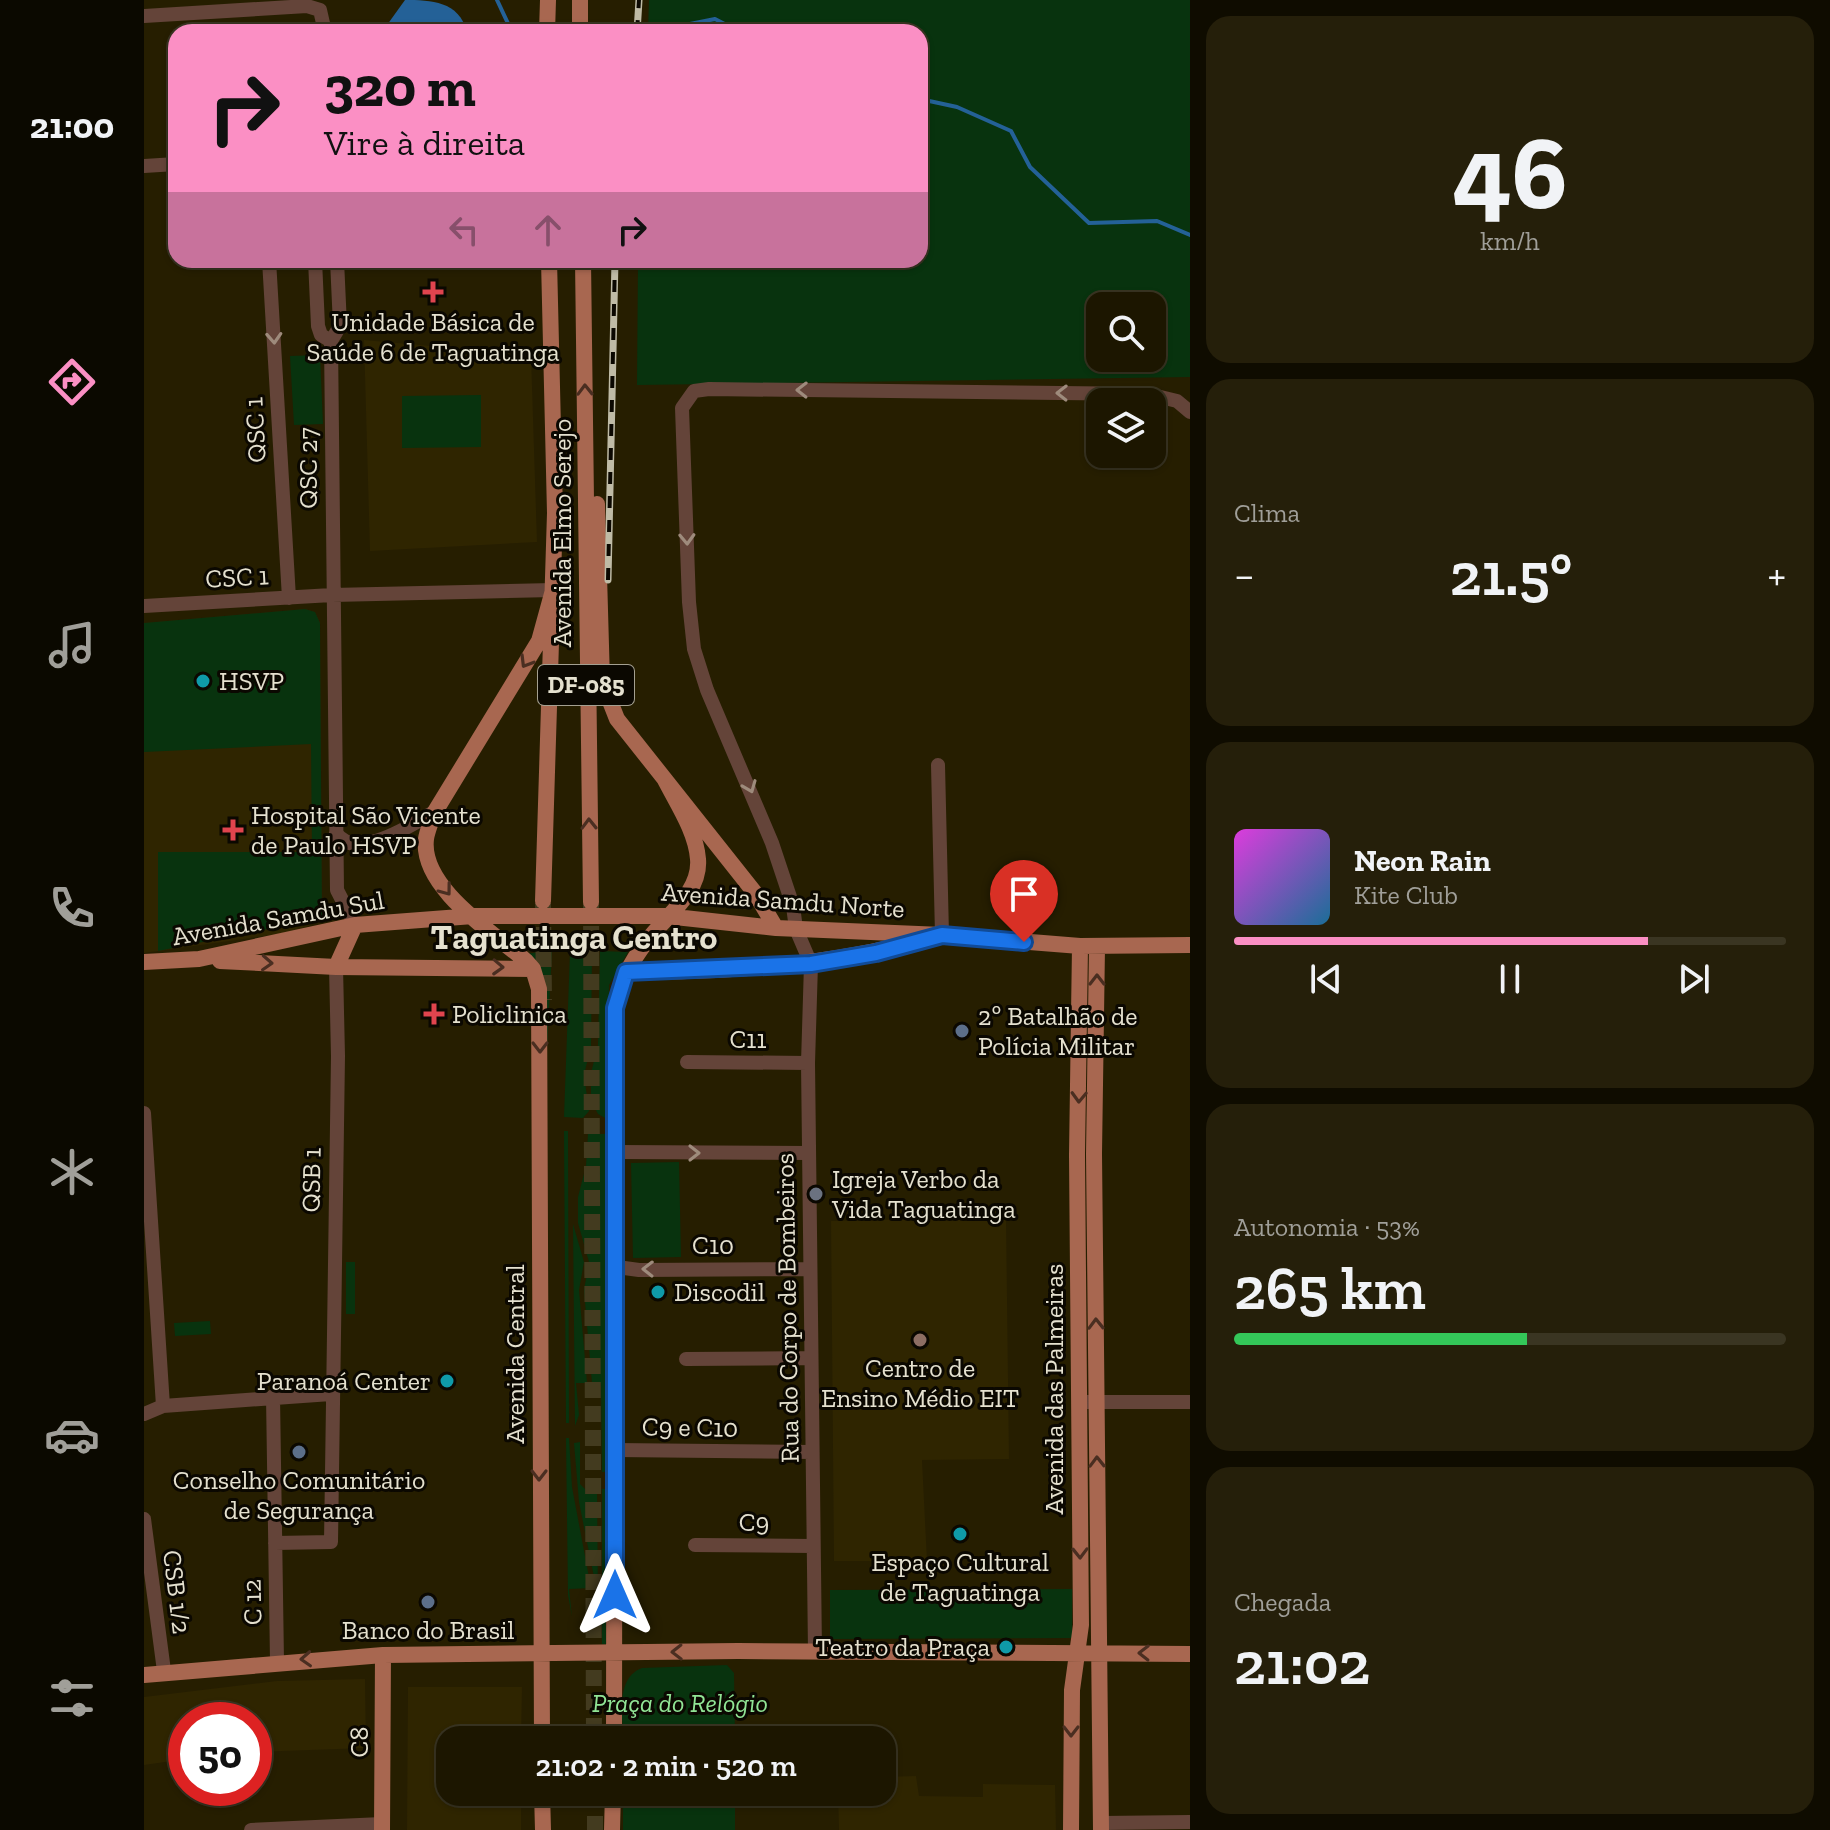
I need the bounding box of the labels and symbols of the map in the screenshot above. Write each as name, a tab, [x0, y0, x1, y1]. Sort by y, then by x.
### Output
marker: Unidade Básica de Saúde 6 de Taguatinga	[422, 281, 444, 303]
place label: Unidade Básica de Saúde 6 de Taguatinga	[306, 306, 560, 368]
one-way arrow	[265, 332, 282, 345]
one-way arrow	[795, 381, 808, 399]
one-way arrow	[577, 383, 594, 396]
one-way arrow	[1055, 384, 1068, 401]
street label: QSC 1	[237, 396, 273, 464]
street label: Avenida Elmo Serejo	[546, 419, 578, 647]
street label: QSC 27	[292, 427, 324, 509]
one-way arrow	[678, 533, 695, 546]
street label: CSC 1	[205, 559, 269, 595]
one-way arrow	[520, 653, 536, 668]
place label: HSVP	[219, 665, 284, 697]
road number: DF-085	[538, 665, 634, 705]
marker: HSVP	[194, 672, 212, 690]
one-way arrow	[740, 779, 756, 793]
place label: Hospital São Vicente de Paulo HSVP	[251, 799, 481, 861]
one-way arrow	[580, 817, 598, 830]
marker: Hospital São Vicente de Paulo HSVP	[222, 819, 244, 841]
pin	[990, 860, 1058, 942]
street label: Avenida Samdu Norte	[660, 876, 906, 924]
one-way arrow	[436, 881, 451, 896]
street label: Avenida Samdu Sul	[170, 884, 387, 952]
district label: Taguatinga Centro	[431, 917, 718, 958]
one-way arrow	[261, 955, 274, 972]
one-way arrow	[492, 959, 505, 976]
one-way arrow	[1088, 973, 1106, 986]
place label: Policlinica	[452, 998, 567, 1030]
place label: 2º Batalhão de Polícia Militar	[978, 1000, 1137, 1062]
marker: Policlinica	[423, 1003, 445, 1025]
marker: 2º Batalhão de Polícia Militar	[953, 1022, 971, 1040]
street label: C11	[730, 1023, 766, 1055]
one-way arrow	[531, 1041, 549, 1054]
one-way arrow	[1070, 1091, 1087, 1104]
one-way arrow	[688, 1144, 701, 1162]
street label: QSB 1	[294, 1147, 328, 1213]
street label: Rua do Corpo de Bombeiros	[768, 1153, 806, 1463]
place label: Igreja Verbo da Vida Taguatinga	[831, 1163, 1016, 1225]
marker: Igreja Verbo da Vida Taguatinga	[807, 1185, 825, 1203]
street label: C10	[692, 1229, 734, 1261]
one-way arrow	[641, 1261, 654, 1278]
street label: Avenida Central	[499, 1264, 531, 1444]
street label: Avenida das Palmeiras	[1038, 1264, 1070, 1514]
place label: Discodil	[674, 1276, 765, 1308]
marker: Discodil	[649, 1283, 667, 1301]
one-way arrow	[1087, 1317, 1105, 1330]
marker: Centro de Ensino Médio EIT	[911, 1331, 929, 1349]
place label: Centro de Ensino Médio EIT	[821, 1352, 1019, 1414]
place label: Paranoá Center	[257, 1365, 431, 1397]
marker: Paranoá Center	[438, 1372, 456, 1390]
street label: C9 e C10	[642, 1410, 738, 1444]
marker: Conselho Comunitário de Segurança	[290, 1443, 308, 1461]
one-way arrow	[1088, 1455, 1106, 1468]
place label: Conselho Comunitário de Segurança	[173, 1464, 425, 1526]
one-way arrow	[530, 1469, 548, 1482]
street label: C9	[739, 1506, 769, 1538]
marker: Espaço Cultural de Taguatinga	[951, 1525, 969, 1543]
place label: Espaço Cultural de Taguatinga	[871, 1546, 1049, 1608]
one-way arrow	[1071, 1547, 1089, 1560]
street label: CSB 1/2	[156, 1548, 198, 1636]
position arrow	[573, 1553, 657, 1637]
street label: C 12	[236, 1579, 268, 1625]
marker: Banco do Brasil	[419, 1593, 437, 1611]
place label: Banco do Brasil	[342, 1614, 514, 1646]
place label: Teatro da Praça	[815, 1631, 990, 1663]
marker: Teatro da Praça	[997, 1638, 1015, 1656]
one-way arrow	[670, 1644, 683, 1661]
one-way arrow	[1137, 1644, 1150, 1662]
one-way arrow	[299, 1650, 312, 1667]
park label: Praça do Relógio	[592, 1687, 768, 1719]
speed limit sign: 50	[168, 1702, 272, 1806]
one-way arrow	[1063, 1725, 1080, 1738]
street label: C8	[343, 1727, 375, 1757]

